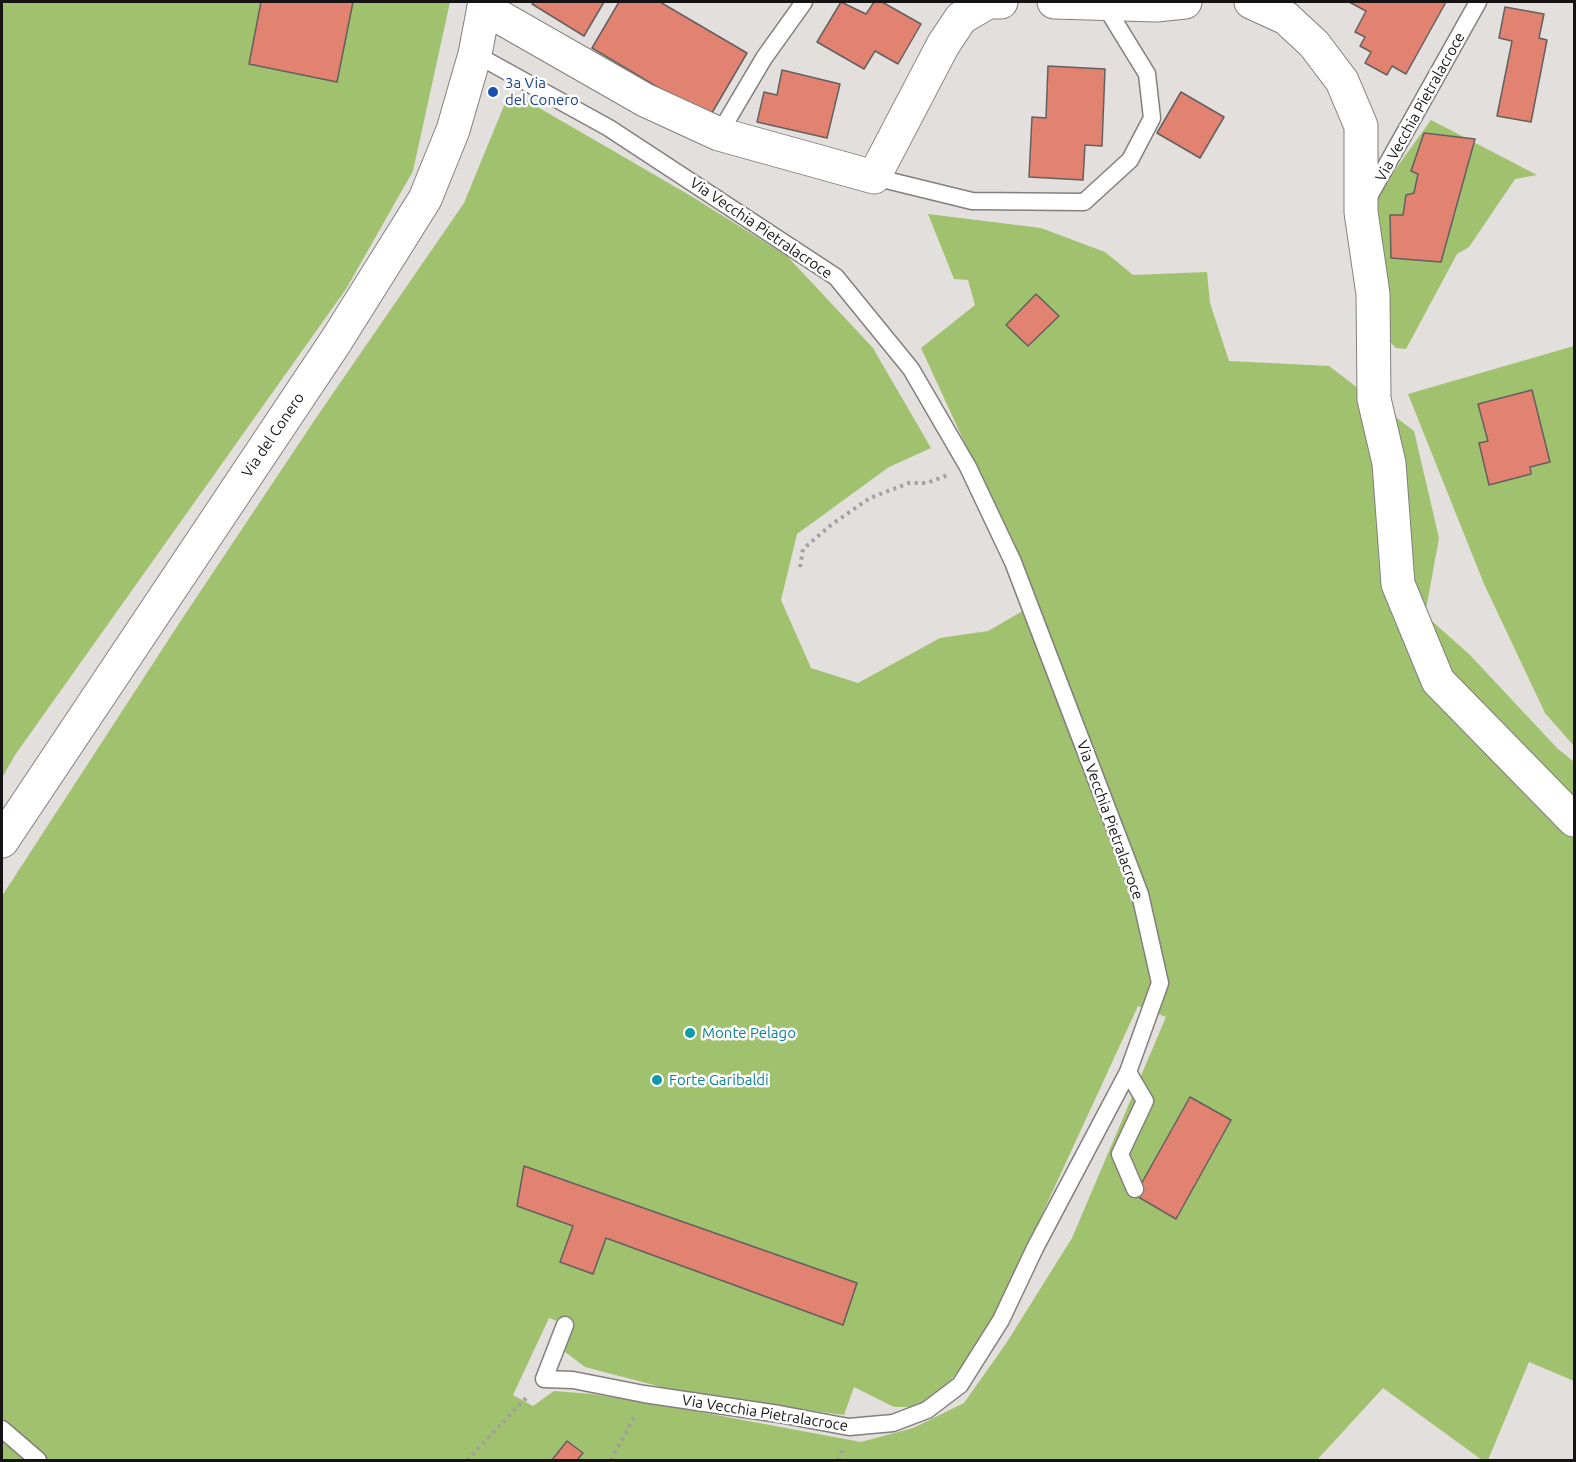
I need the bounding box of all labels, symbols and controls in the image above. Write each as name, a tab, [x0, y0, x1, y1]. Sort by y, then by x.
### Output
street label: Via Vecchia Pietralacroce	[1371, 29, 1469, 185]
place label: 3a Via del Conero	[505, 74, 579, 109]
marker: 3a Via del Conero	[486, 85, 500, 99]
street label: Via Vecchia Pietralacroce	[686, 174, 836, 282]
street label: Via del Conero	[238, 389, 308, 481]
street label: Via Vecchia Pietralacroce	[1073, 738, 1147, 902]
place label: Monte Pelago	[702, 1024, 796, 1042]
marker: Monte Pelago	[683, 1026, 697, 1040]
place label: Forte Garibaldi	[669, 1071, 769, 1089]
marker: Forte Garibaldi	[650, 1073, 664, 1087]
street label: Via Vecchia Pietralacroce	[681, 1391, 849, 1435]

